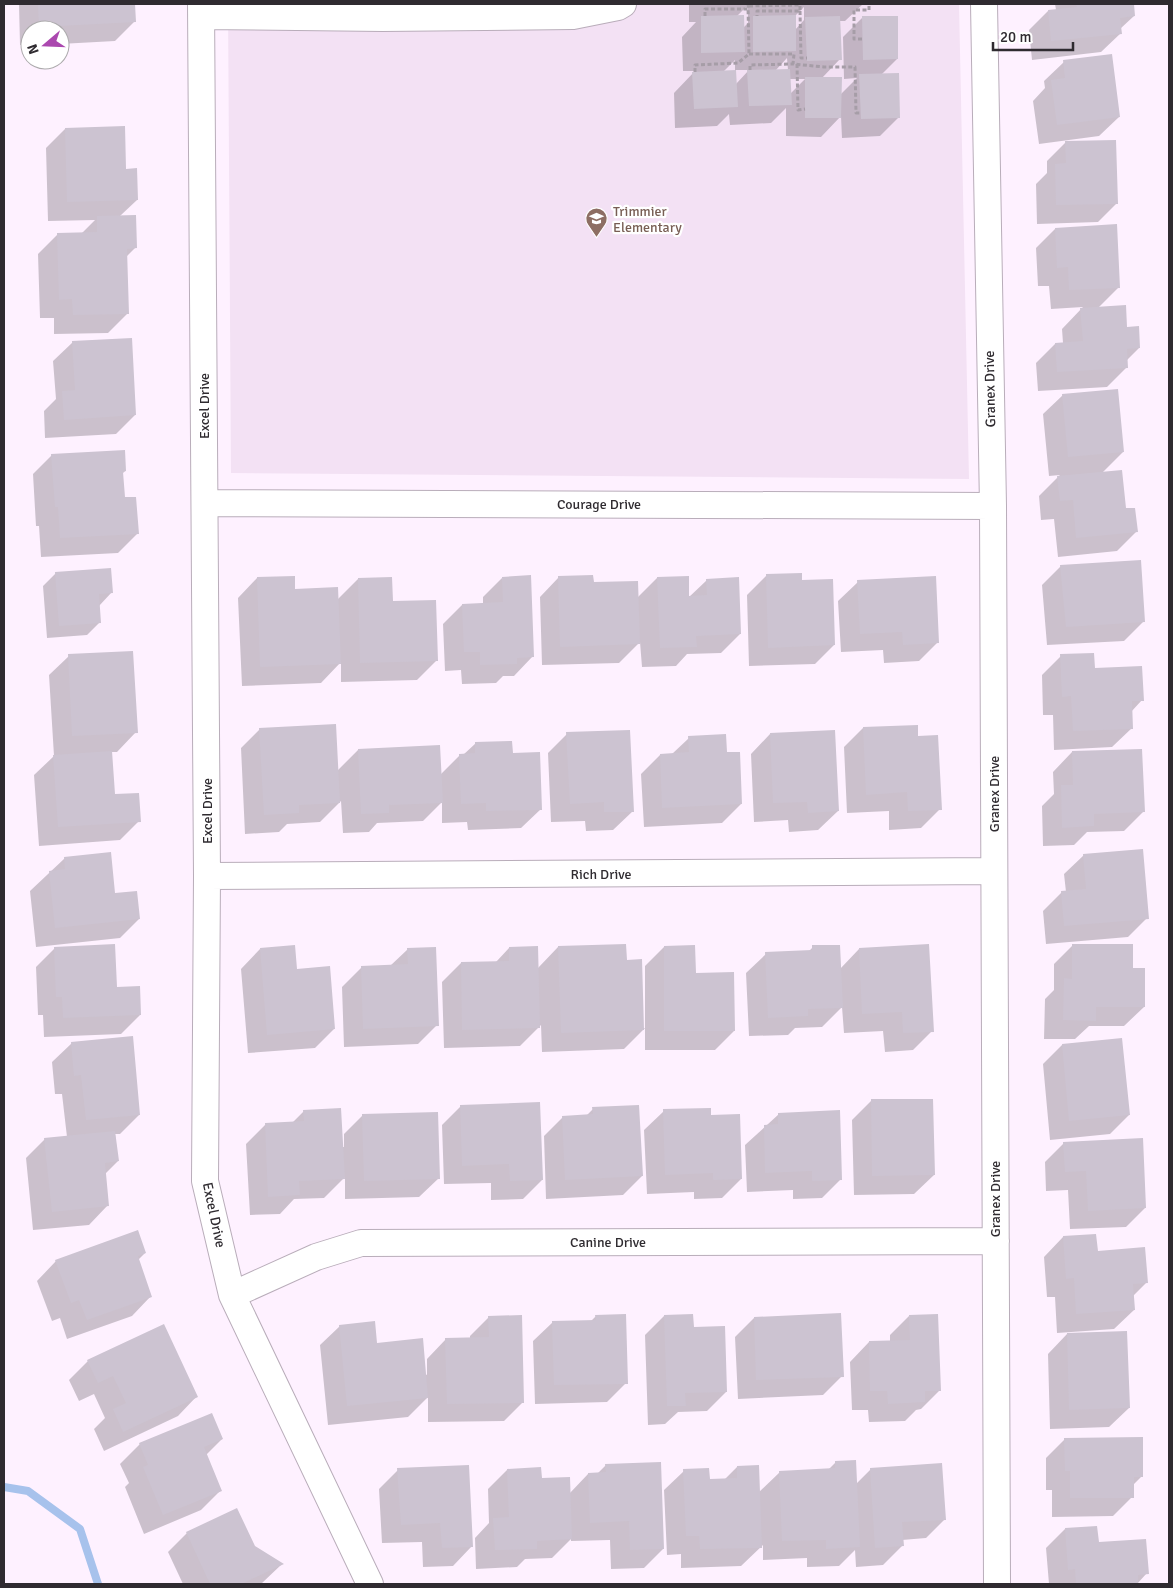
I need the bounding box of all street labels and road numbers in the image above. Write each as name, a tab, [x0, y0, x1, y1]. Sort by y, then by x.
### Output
street label: Granex Drive	[981, 351, 999, 427]
street label: Excel Drive	[196, 373, 213, 439]
street label: Courage Drive	[557, 496, 641, 513]
street label: Granex Drive	[986, 756, 1003, 832]
street label: Excel Drive	[199, 778, 216, 844]
street label: Rich Drive	[571, 866, 631, 883]
street label: Granex Drive	[987, 1161, 1004, 1237]
street label: Excel Drive	[199, 1181, 229, 1249]
street label: Canine Drive	[570, 1234, 646, 1251]

